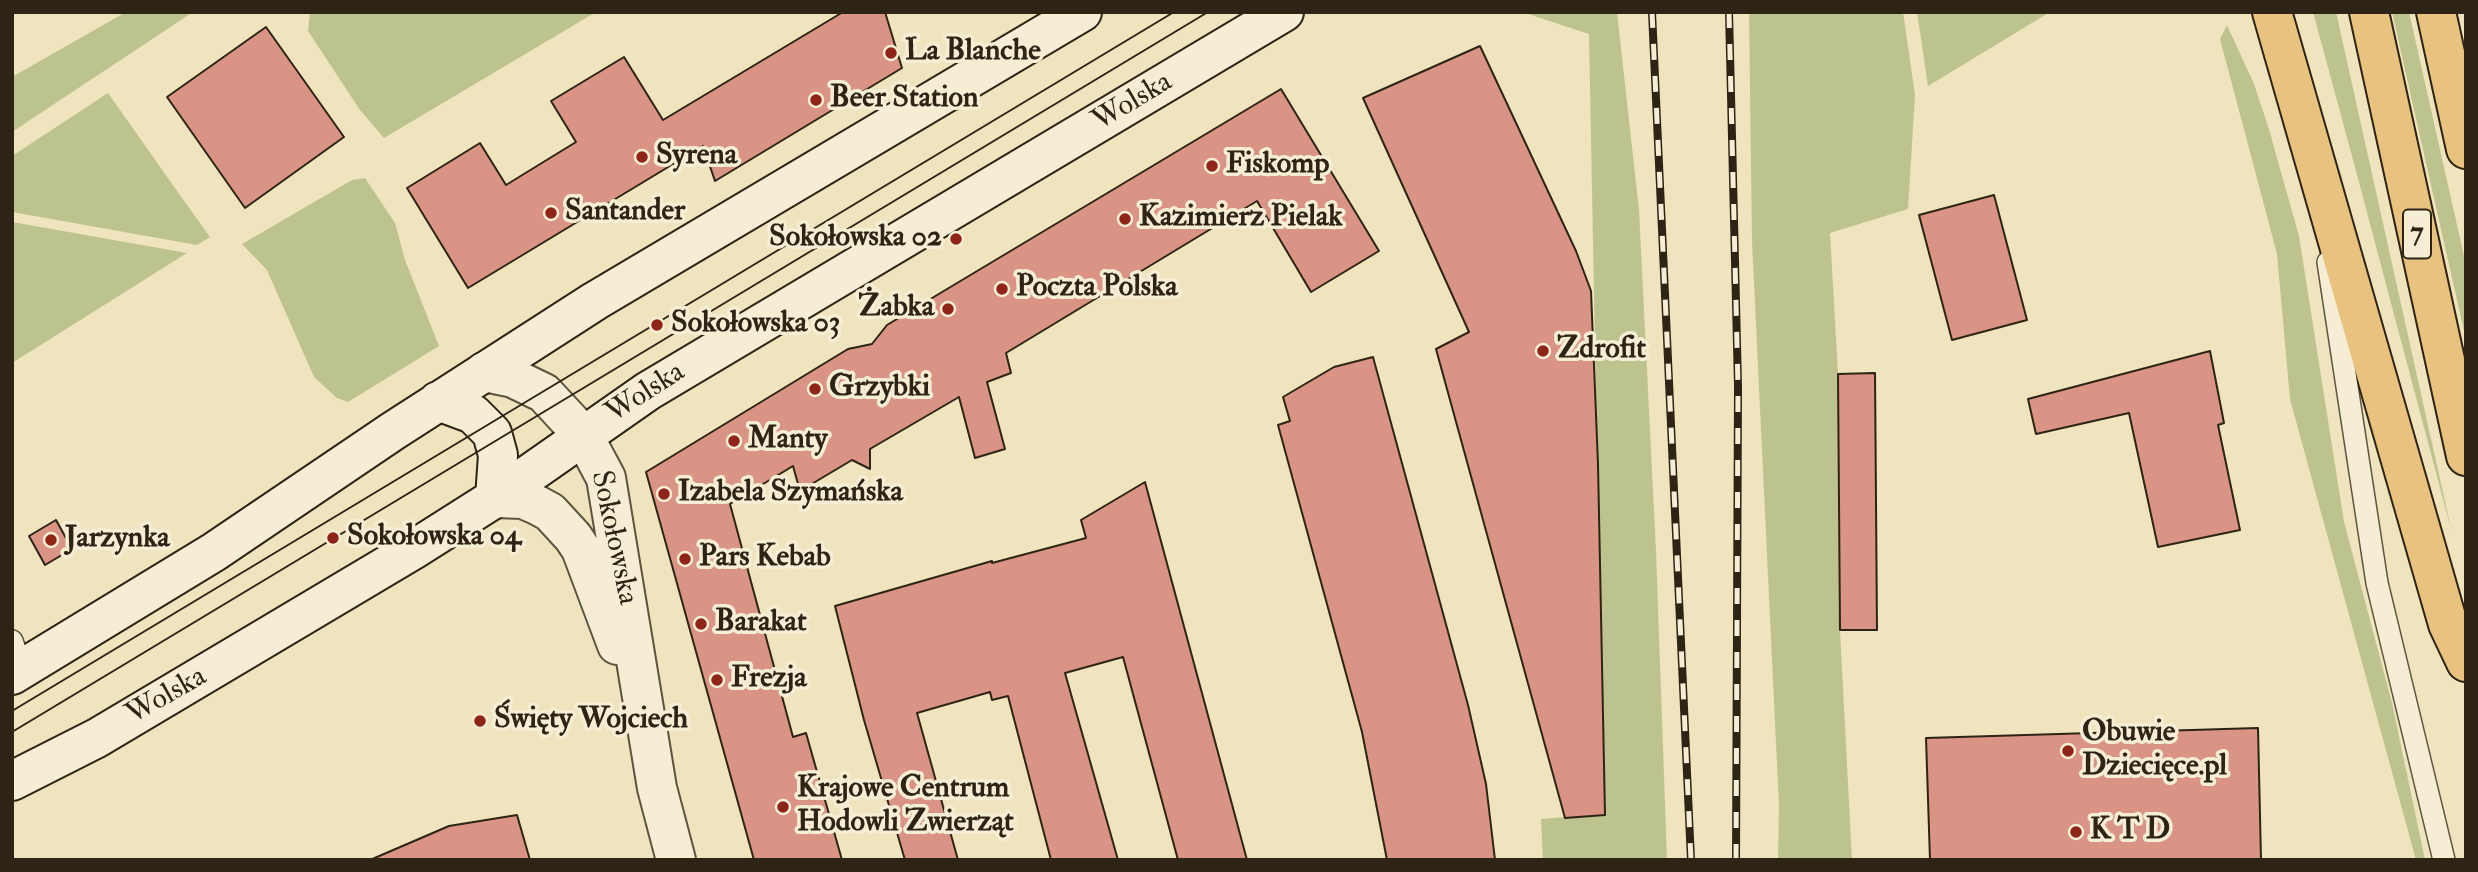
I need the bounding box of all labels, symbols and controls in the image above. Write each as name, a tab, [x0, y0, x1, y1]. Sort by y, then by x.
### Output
place label: La Blanche	[905, 35, 1041, 71]
marker: La Blanche	[883, 45, 899, 61]
street label: Wolska	[1087, 65, 1179, 141]
place label: Beer Station	[830, 82, 978, 118]
marker: Beer Station	[808, 92, 824, 108]
place label: Syrena	[656, 139, 737, 175]
place label: Fiskomp	[1226, 148, 1329, 184]
marker: Syrena	[634, 149, 650, 165]
marker: Fiskomp	[1204, 158, 1220, 174]
place label: Santander	[565, 195, 685, 231]
place label: Kazimierz Pielak	[1139, 201, 1343, 237]
marker: Santander	[543, 205, 559, 221]
road number: 7	[2403, 210, 2431, 258]
marker: Kazimierz Pielak	[1117, 211, 1133, 227]
place label: Sokołowska 02	[769, 221, 942, 257]
marker: Sokołowska 02	[948, 231, 964, 247]
place label: Poczta Polska	[1016, 271, 1178, 307]
marker: Poczta Polska	[994, 281, 1010, 297]
place label: Żabka	[858, 291, 934, 327]
marker: Żabka	[940, 301, 956, 317]
place label: Sokołowska 03	[671, 307, 840, 343]
marker: Sokołowska 03	[649, 317, 665, 333]
place label: Zdrofit	[1557, 333, 1646, 369]
marker: Zdrofit	[1535, 343, 1551, 359]
street label: Wolska	[600, 355, 692, 433]
place label: Grzybki	[829, 371, 930, 407]
marker: Grzybki	[807, 381, 823, 397]
place label: Manty	[748, 423, 827, 459]
marker: Manty	[726, 433, 742, 449]
street label: Sokołowska	[581, 468, 645, 608]
place label: Izabela Szymańska	[678, 476, 903, 512]
marker: Izabela Szymańska	[656, 486, 672, 502]
place label: Sokołowska 04	[347, 520, 521, 556]
place label: Jarzynka	[65, 522, 170, 558]
marker: Sokołowska 04	[325, 530, 341, 546]
marker: Jarzynka	[43, 532, 59, 548]
place label: Pars Kebab	[699, 541, 831, 577]
marker: Pars Kebab	[677, 551, 693, 567]
place label: Barakat	[715, 606, 807, 642]
marker: Barakat	[693, 616, 709, 632]
street label: Wolska	[121, 660, 213, 734]
place label: Frezja	[731, 662, 807, 698]
marker: Frezja	[709, 672, 725, 688]
place label: Święty Wojciech	[494, 703, 688, 739]
marker: Święty Wojciech	[472, 713, 488, 729]
place label: Obuwie Dziecięce.pl	[2082, 716, 2227, 786]
marker: Obuwie Dziecięce.pl	[2060, 743, 2076, 759]
place label: Krajowe Centrum Hodowli Zwierząt	[797, 772, 1014, 842]
marker: Krajowe Centrum Hodowli Zwierząt	[775, 799, 791, 815]
place label: K T D	[2090, 814, 2170, 850]
marker: K T D	[2068, 824, 2084, 840]

